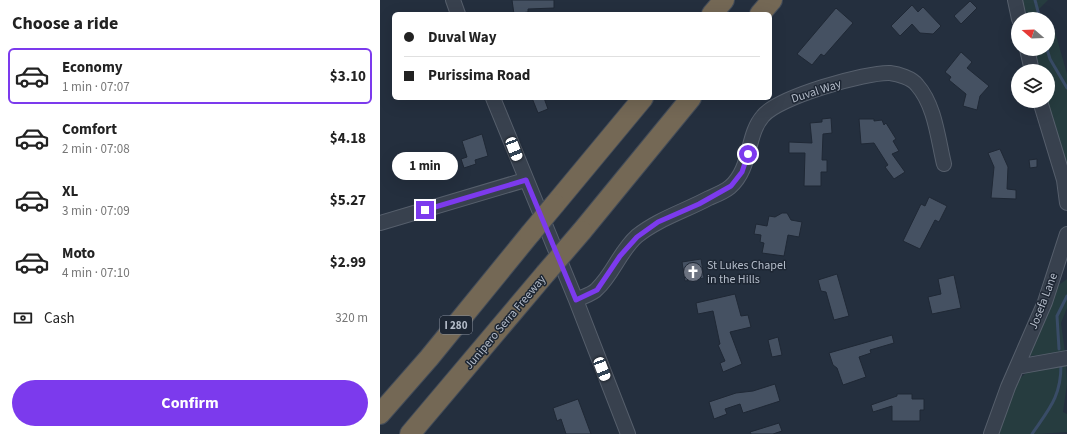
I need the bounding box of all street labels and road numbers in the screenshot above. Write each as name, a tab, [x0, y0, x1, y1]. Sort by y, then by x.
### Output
street label: Duval Way	[789, 75, 844, 108]
street label: Josefa Lane	[1025, 270, 1062, 332]
street label: Junipero Serra Freeway	[461, 271, 550, 373]
road number: I 280	[440, 316, 472, 334]

